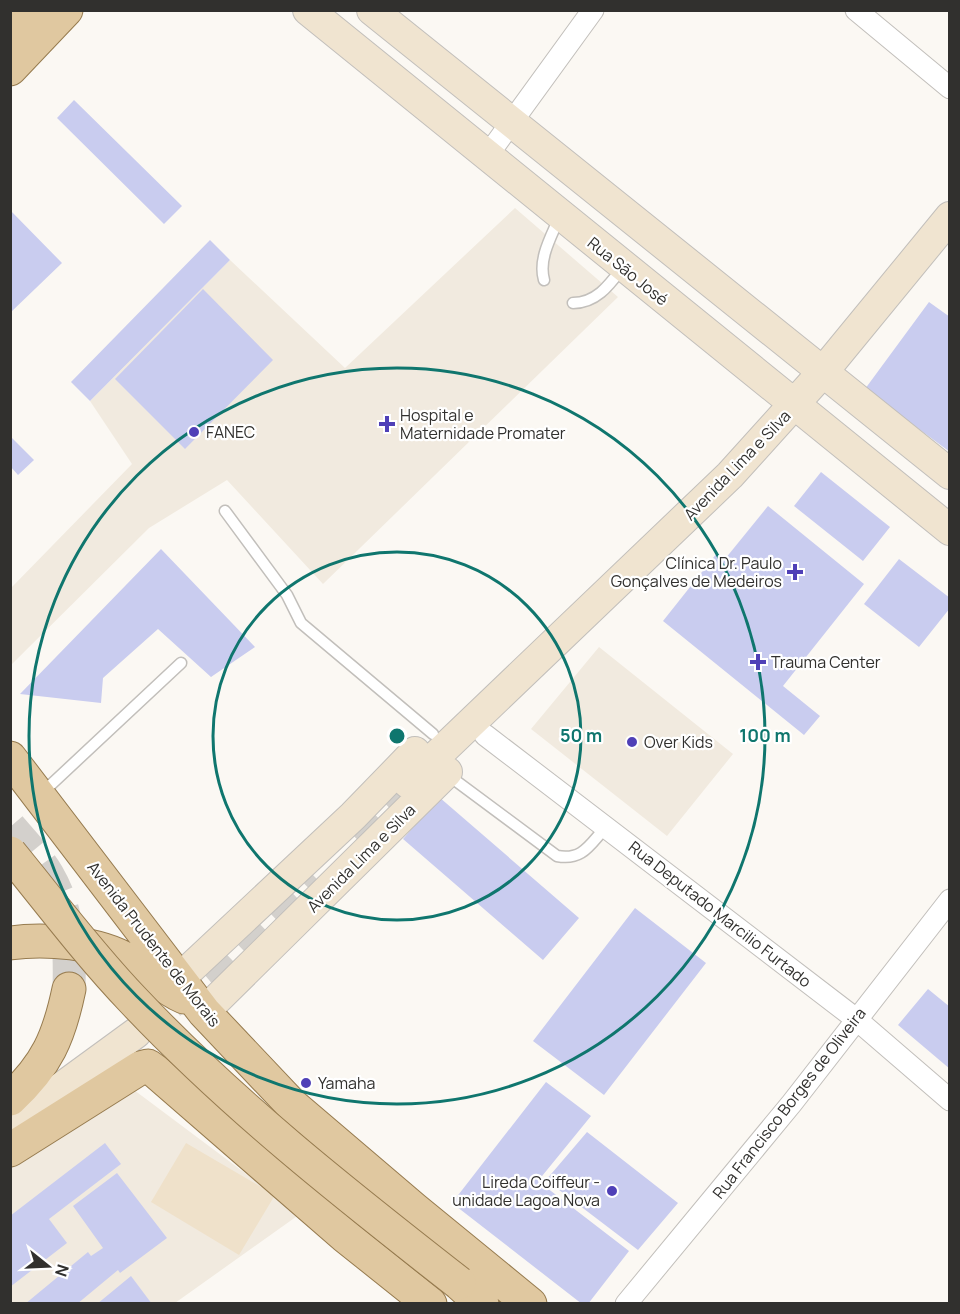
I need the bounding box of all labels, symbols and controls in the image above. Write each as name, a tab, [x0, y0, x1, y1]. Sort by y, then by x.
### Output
street label: Rua São José	[583, 232, 673, 310]
place label: Hospital e Maternidade Promater	[400, 404, 566, 444]
street label: Avenida Lima e Silva	[679, 405, 795, 525]
marker: Hospital e Maternidade Promater	[378, 415, 396, 433]
place label: FANEC	[206, 421, 255, 443]
marker: FANEC	[187, 425, 201, 439]
place label: Clínica Dr. Paulo Gonçalves de Medeiros	[611, 552, 782, 592]
marker: Clínica Dr. Paulo Gonçalves de Medeiros	[786, 563, 804, 581]
place label: Trauma Center	[771, 651, 881, 673]
marker: Trauma Center	[749, 653, 767, 671]
text: 50 m	[560, 723, 602, 747]
text: 100 m	[739, 723, 791, 747]
centre of rings	[387, 726, 407, 746]
place label: Over Kids	[644, 731, 713, 753]
marker: Over Kids	[625, 735, 639, 749]
street label: Avenida Lima e Silva	[302, 799, 420, 917]
street label: Rua Deputado Marcilio Furtado	[624, 836, 816, 992]
street label: Avenida Prudente de Morais	[82, 857, 226, 1031]
street label: Rua Francisco Borges de Oliveira	[707, 1003, 871, 1203]
place label: Yamaha	[318, 1072, 375, 1094]
marker: Yamaha	[299, 1076, 313, 1090]
place label: Lireda Coiffeur - unidade Lagoa Nova	[452, 1171, 600, 1211]
marker: Lireda Coiffeur - unidade Lagoa Nova	[605, 1184, 619, 1198]
north arrow	[18, 1236, 78, 1296]
text: N	[50, 1262, 75, 1280]

